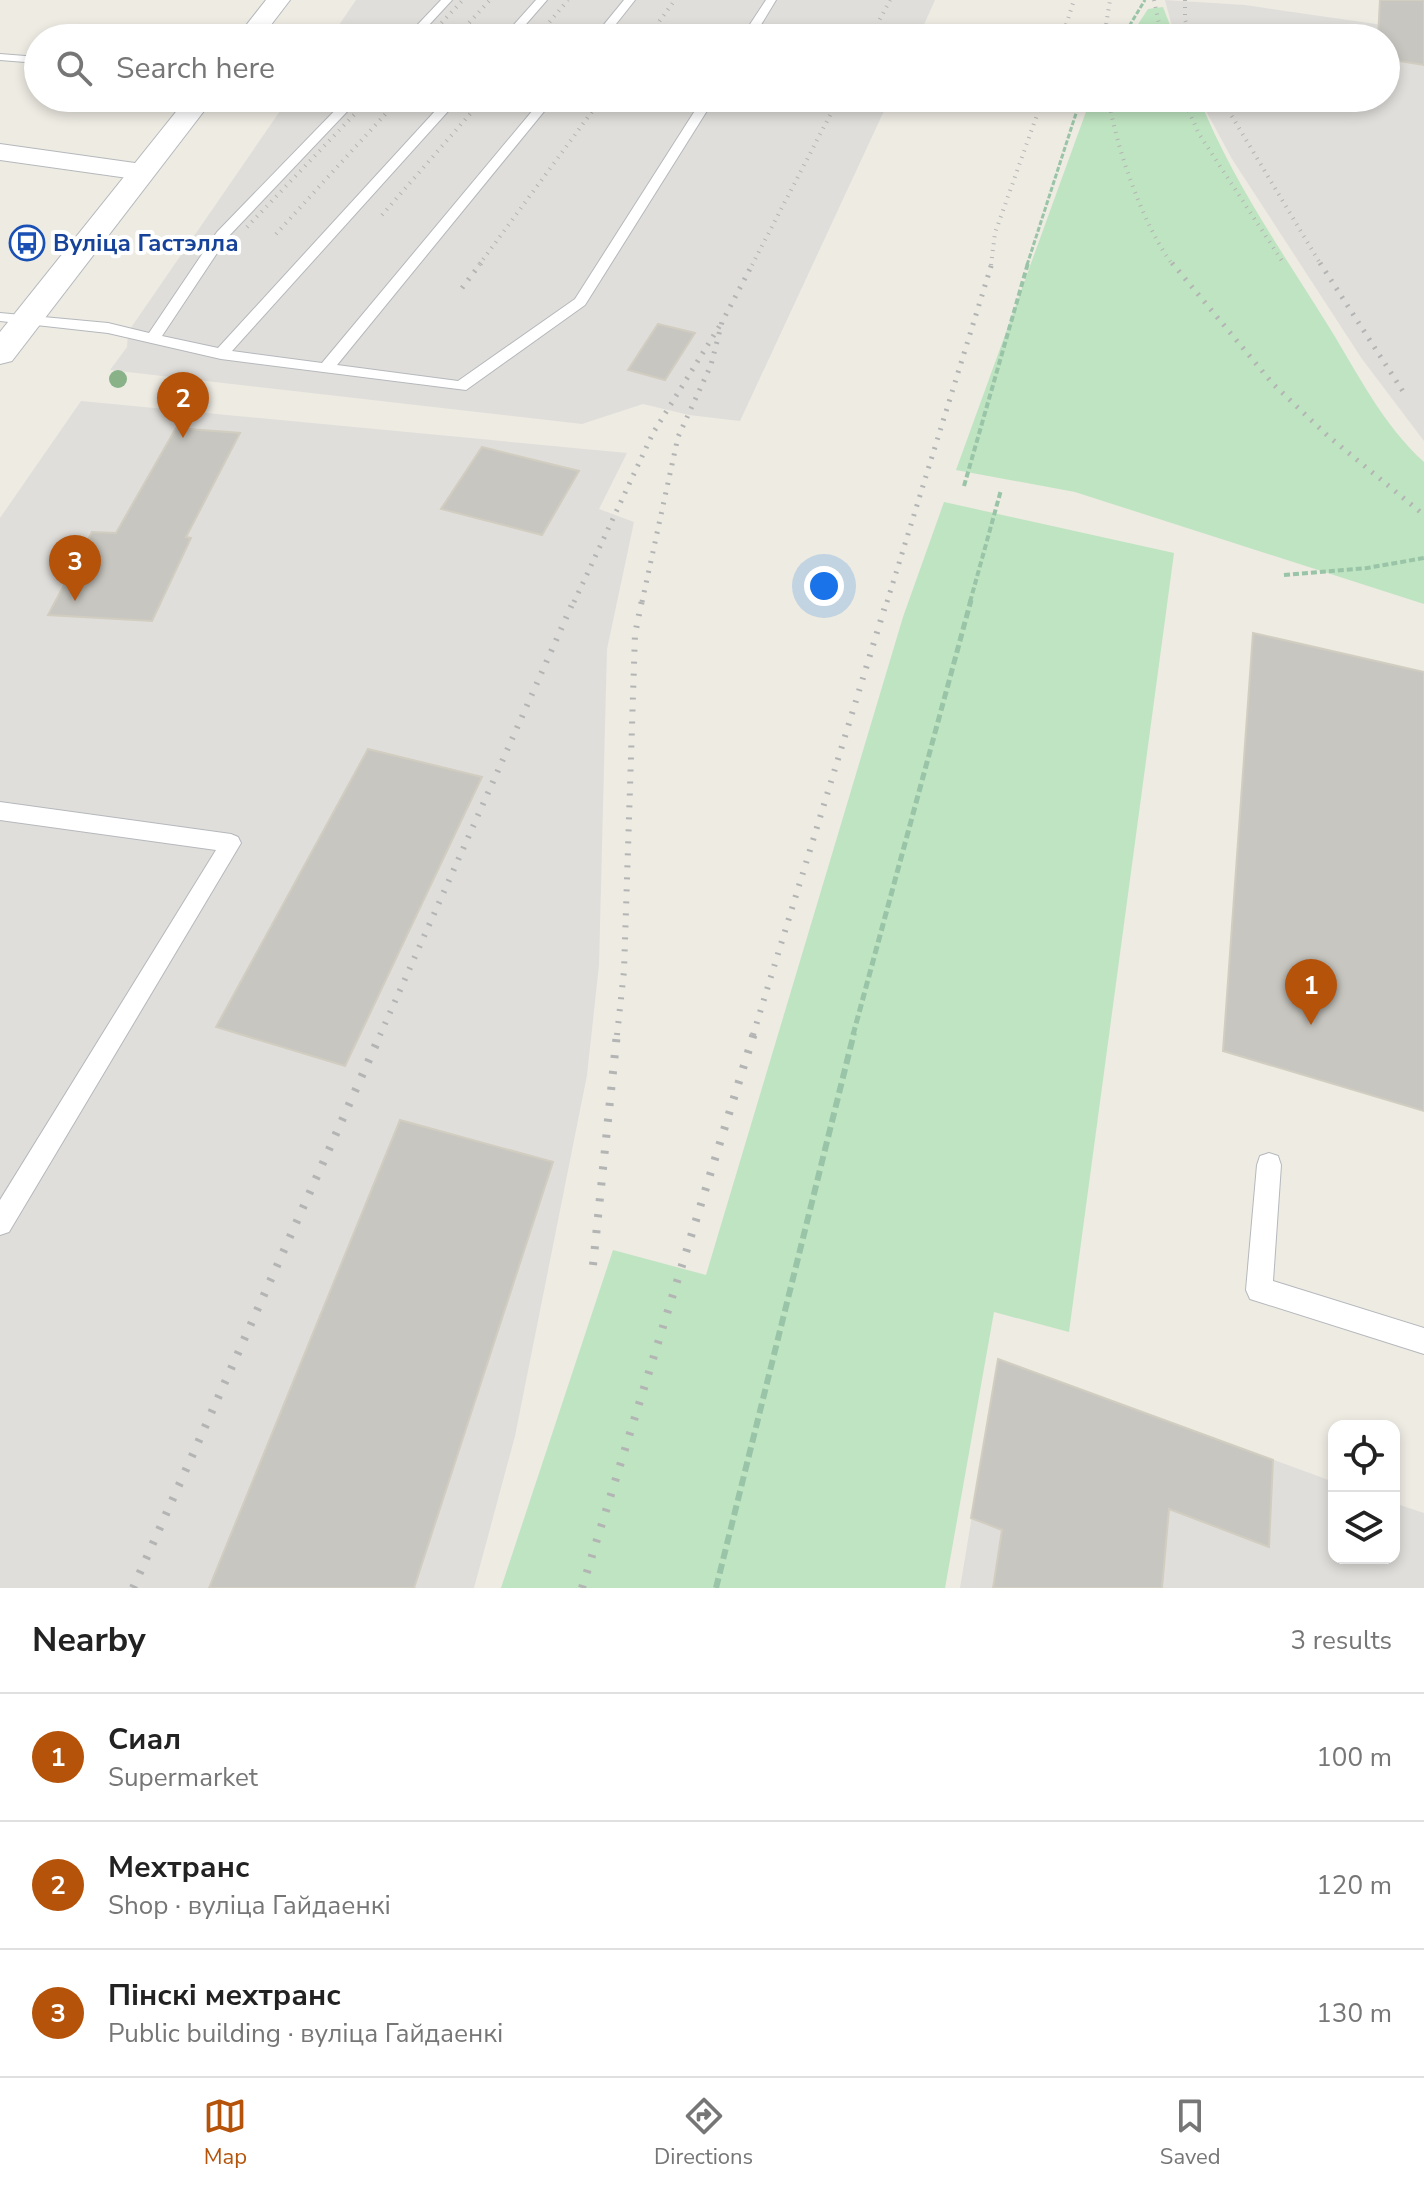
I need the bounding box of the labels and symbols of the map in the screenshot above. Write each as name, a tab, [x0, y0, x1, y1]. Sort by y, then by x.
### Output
bus stop icon: Вуліца Гастэлла	[8, 224, 46, 262]
place label: Вуліца Гастэлла	[53, 227, 239, 259]
pin: 2	[157, 372, 209, 438]
pin: 3	[49, 535, 101, 601]
your location	[804, 566, 844, 606]
pin: 1	[1285, 959, 1337, 1025]

